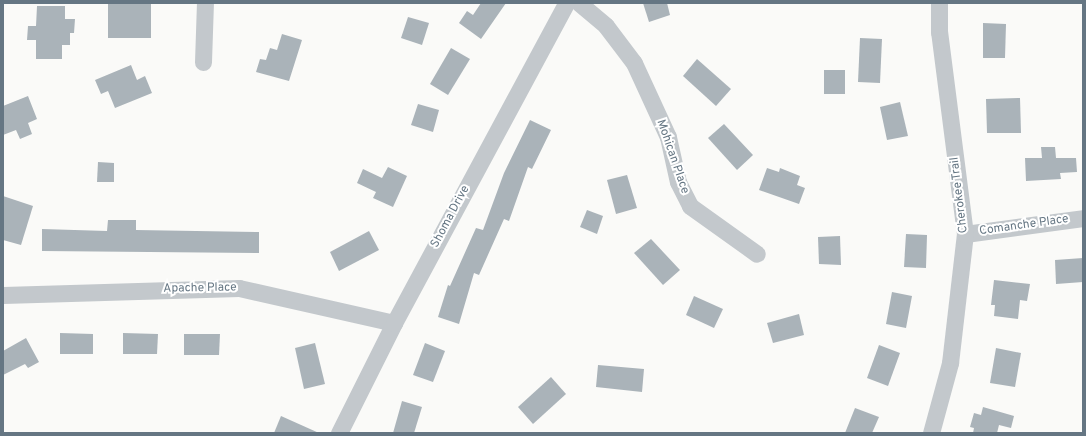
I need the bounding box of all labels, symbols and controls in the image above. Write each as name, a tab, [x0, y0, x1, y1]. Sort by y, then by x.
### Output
street label: Mohican Place	[653, 118, 691, 196]
street label: Cherokee Trail	[948, 156, 972, 234]
street label: Shoma Drive	[429, 183, 473, 251]
street label: Comanche Place	[978, 213, 1070, 239]
street label: Apache Place	[163, 281, 237, 297]

